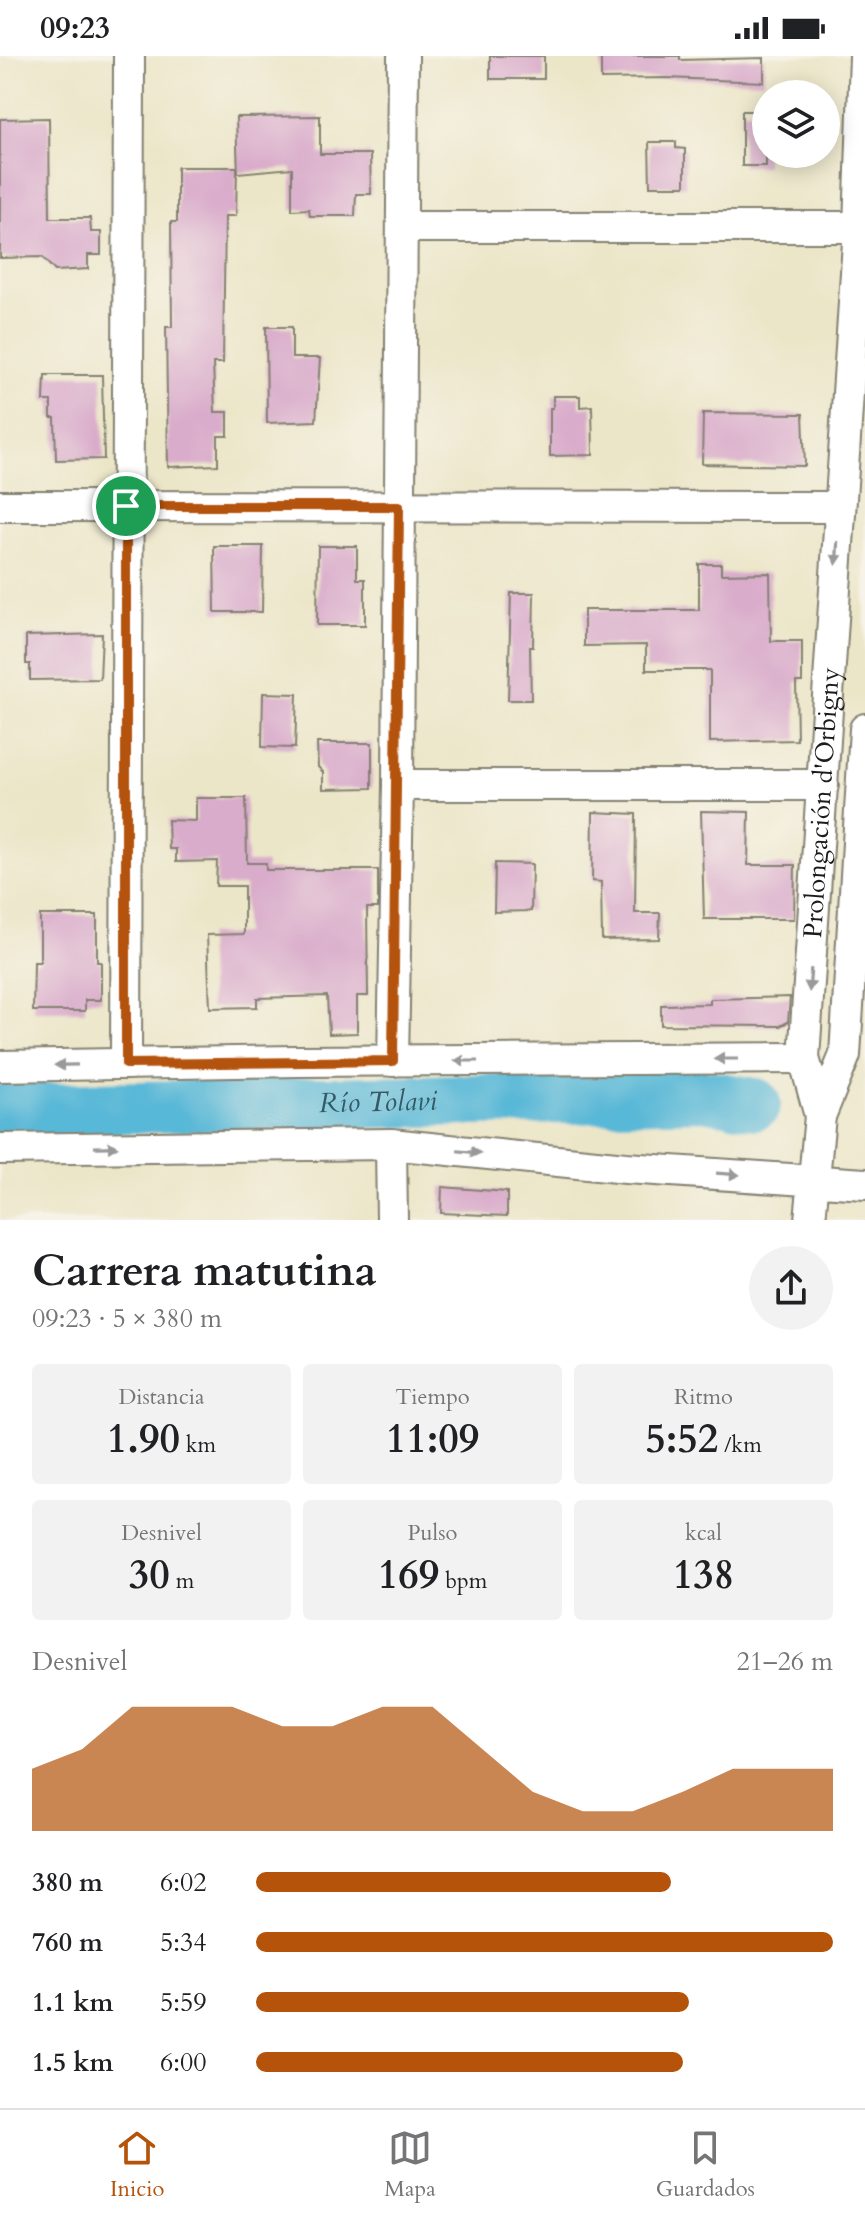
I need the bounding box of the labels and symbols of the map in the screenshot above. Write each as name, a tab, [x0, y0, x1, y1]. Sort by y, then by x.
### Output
pin	[92, 472, 160, 540]
one-way arrow	[831, 541, 844, 566]
street label: Prolongación d'Orbigny	[794, 666, 847, 939]
one-way arrow	[803, 968, 816, 993]
one-way arrow	[713, 1053, 738, 1065]
one-way arrow	[453, 1054, 478, 1067]
one-way arrow	[53, 1059, 78, 1071]
water label: Río Tolavi	[318, 1082, 438, 1122]
one-way arrow	[94, 1141, 119, 1154]
one-way arrow	[457, 1145, 482, 1158]
one-way arrow	[716, 1168, 741, 1181]

